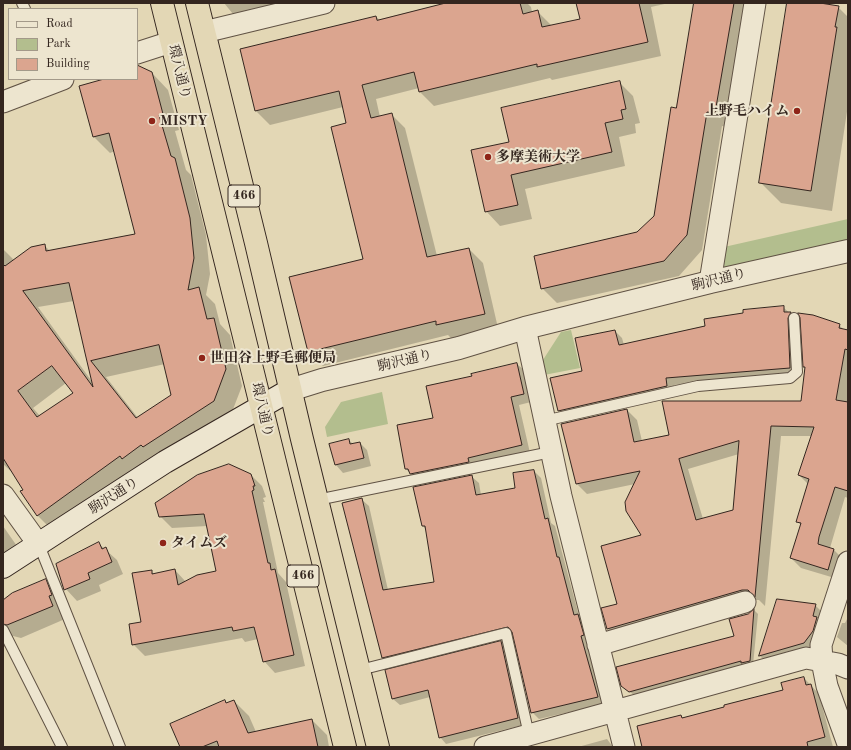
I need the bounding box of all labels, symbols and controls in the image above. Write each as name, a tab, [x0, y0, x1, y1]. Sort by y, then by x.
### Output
legend	[8, 8, 138, 80]
text: Road	[46, 18, 73, 30]
text: Park	[46, 38, 71, 50]
street label: 環八通り	[164, 43, 194, 101]
text: Building	[46, 58, 90, 70]
place label: 上野毛ハイム	[705, 103, 789, 119]
marker: 上野毛ハイム	[792, 106, 802, 116]
place label: MISTY	[160, 113, 208, 129]
marker: MISTY	[147, 116, 157, 126]
place label: 多摩美術大学	[496, 149, 580, 165]
marker: 多摩美術大学	[483, 152, 493, 162]
road number: 466	[228, 185, 260, 207]
street label: 駒沢通り	[690, 265, 748, 295]
street label: 駒沢通り	[376, 347, 434, 375]
place label: 世田谷上野毛郵便局	[210, 350, 336, 366]
marker: 世田谷上野毛郵便局	[197, 353, 207, 363]
street label: 環八通り	[248, 381, 276, 439]
street label: 駒沢通り	[86, 474, 142, 518]
place label: タイムズ	[171, 535, 227, 551]
marker: タイムズ	[158, 538, 168, 548]
road number: 466	[287, 565, 319, 587]

